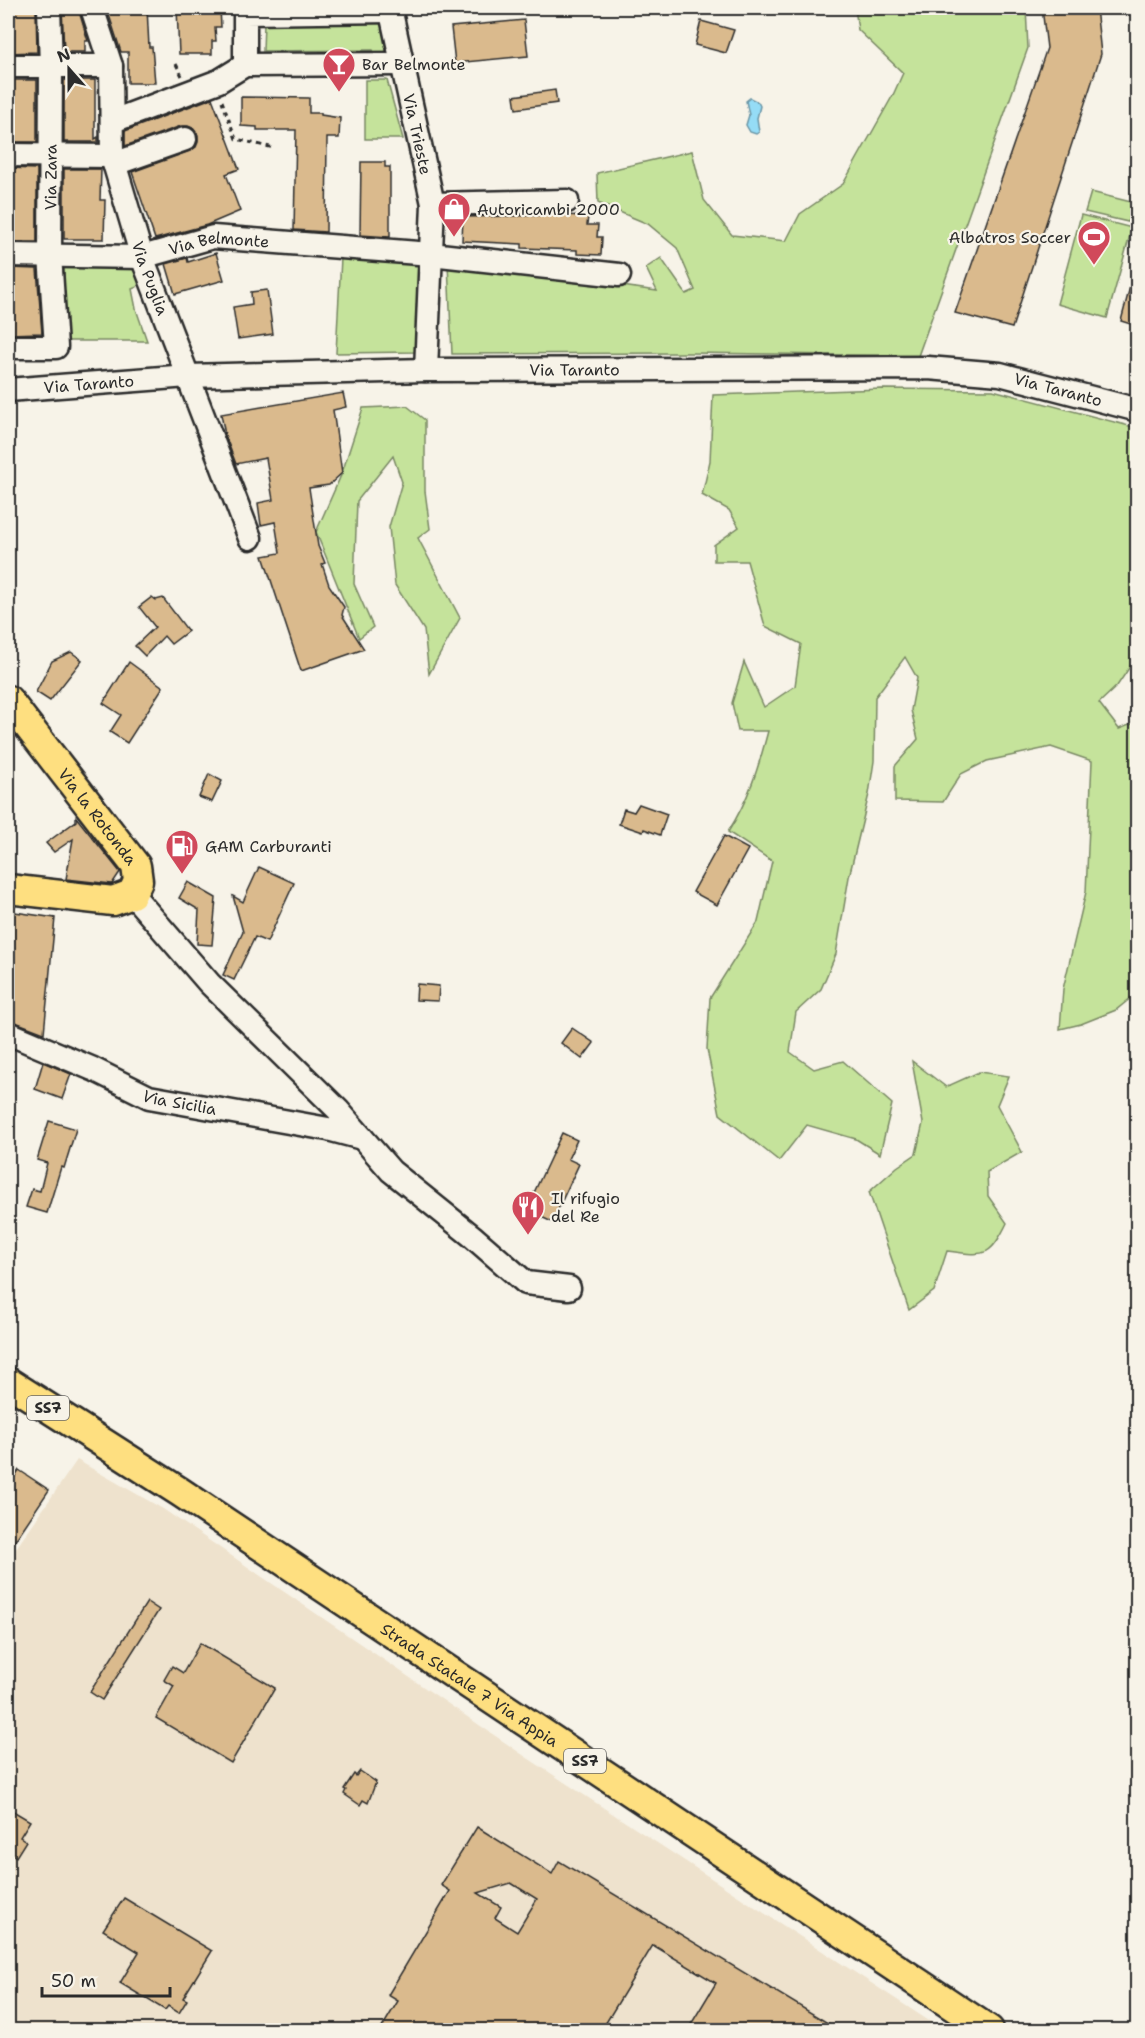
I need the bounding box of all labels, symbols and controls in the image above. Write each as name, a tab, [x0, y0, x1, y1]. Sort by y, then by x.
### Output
north arrow	[39, 39, 99, 99]
text: N	[54, 43, 73, 68]
bar icon: Bar Belmonte	[321, 46, 357, 93]
place label: Bar Belmonte	[362, 54, 466, 75]
street label: Via Trieste	[399, 92, 437, 176]
street label: Via Zara	[40, 144, 61, 210]
shop icon: Autoricambi 2000	[436, 191, 472, 238]
place label: Autoricambi 2000	[477, 199, 620, 220]
sports icon: Albatros Soccer	[1076, 219, 1112, 266]
street label: Via Belmonte	[166, 226, 270, 260]
place label: Albatros Soccer	[949, 227, 1071, 248]
street label: Via Puglia	[127, 239, 174, 318]
street label: Via Taranto	[529, 359, 620, 380]
street label: Via Taranto	[1012, 368, 1105, 411]
street label: Via Taranto	[43, 370, 135, 398]
street label: Via la Rotonda	[54, 764, 142, 869]
fuel station icon: GAM Carburanti	[164, 828, 200, 875]
place label: GAM Carburanti	[205, 836, 332, 857]
street label: Via Sicilia	[139, 1085, 218, 1119]
place label: Il rifugio del Re	[551, 1188, 620, 1227]
restaurant icon: Il rifugio del Re	[510, 1189, 546, 1236]
road number: SS7	[27, 1396, 69, 1420]
street label: Strada Statale 7 Via Appia	[377, 1618, 563, 1751]
road number: SS7	[564, 1749, 606, 1773]
scale bar	[42, 1960, 170, 1998]
text: 50 m	[51, 1969, 96, 1993]

